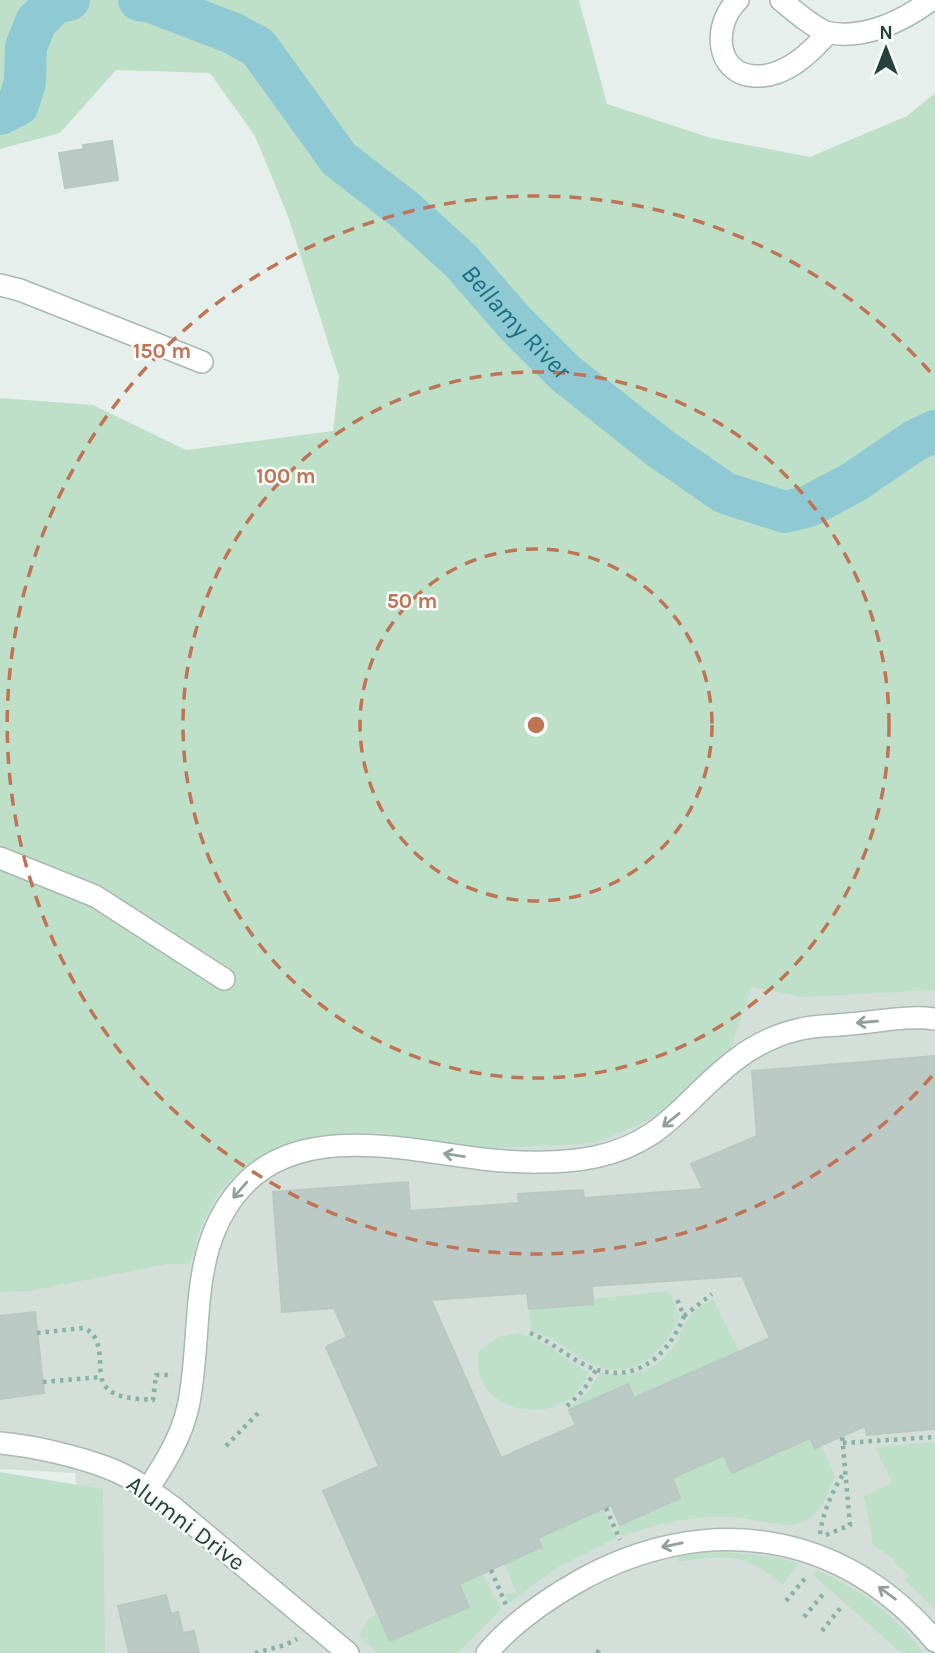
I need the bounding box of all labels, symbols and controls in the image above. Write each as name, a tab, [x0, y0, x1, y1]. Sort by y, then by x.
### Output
north arrow	[851, 14, 921, 84]
text: N	[879, 22, 893, 44]
water label: Bellamy River	[455, 258, 578, 386]
text: 150 m	[133, 339, 191, 363]
text: 100 m	[256, 464, 316, 488]
text: 50 m	[387, 589, 437, 613]
centre of rings	[524, 713, 548, 737]
one-way arrow	[856, 1016, 879, 1029]
one-way arrow	[663, 1112, 681, 1128]
one-way arrow	[443, 1148, 466, 1161]
one-way arrow	[232, 1181, 248, 1199]
street label: Alumni Drive	[121, 1469, 251, 1577]
one-way arrow	[661, 1538, 684, 1552]
one-way arrow	[878, 1586, 897, 1601]

